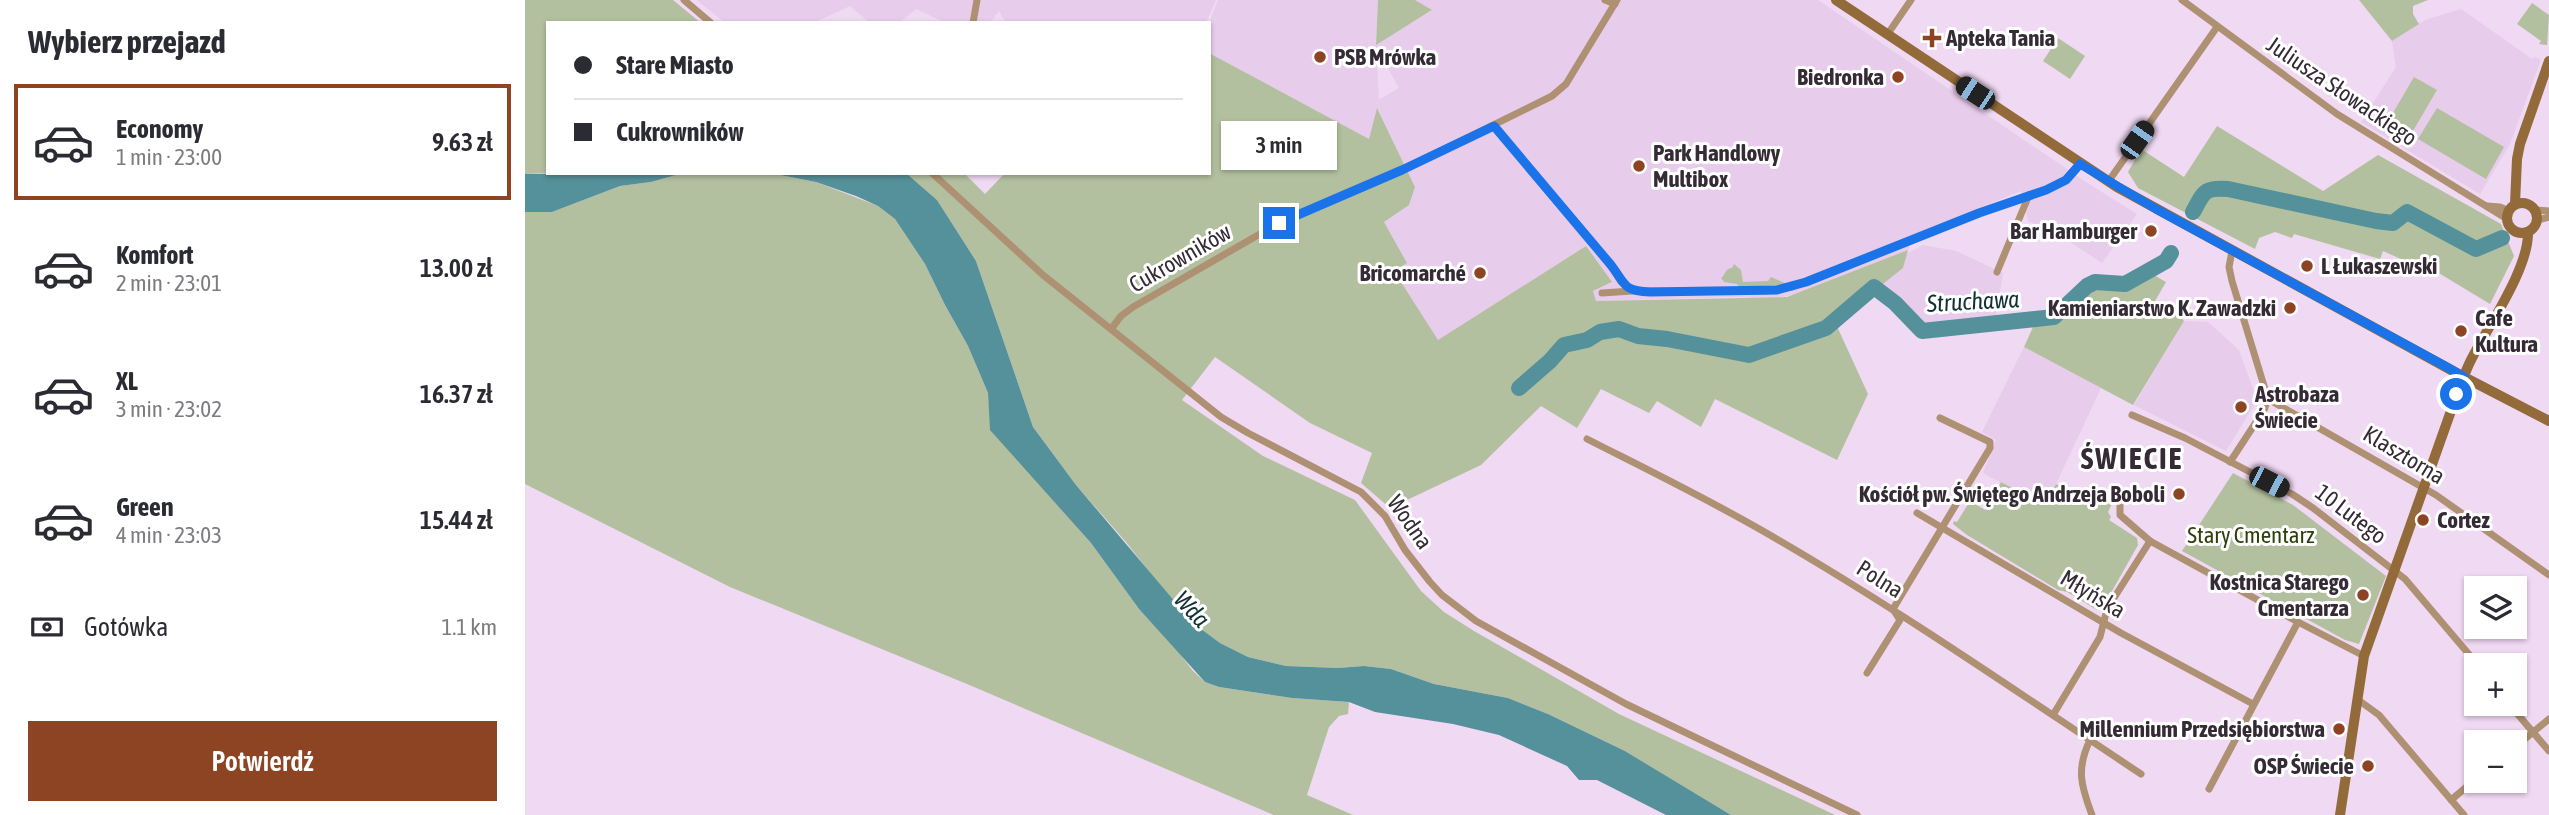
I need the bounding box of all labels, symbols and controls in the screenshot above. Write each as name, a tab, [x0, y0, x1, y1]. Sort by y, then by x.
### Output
text: Wybierz przejazd	[28, 23, 226, 60]
place label: Apteka Tania	[1945, 25, 2056, 51]
marker: Apteka Tania	[1924, 30, 1940, 46]
street label: Juliusza Słowackiego	[2262, 31, 2422, 151]
place label: PSB Mrówka	[1334, 44, 1437, 70]
marker: PSB Mrówka	[1312, 49, 1328, 65]
text: Stare Miasto	[616, 50, 734, 80]
place label: Biedronka	[1797, 64, 1884, 90]
marker: Biedronka	[1890, 69, 1906, 85]
car	[1952, 73, 1999, 113]
icon: car	[32, 111, 95, 174]
text: Economy	[116, 114, 203, 144]
text: Cukrowników	[616, 117, 744, 147]
car	[2117, 117, 2158, 163]
callout: 3 min	[1221, 122, 1337, 170]
text: 9.63 zł	[432, 127, 493, 157]
text: 3 min	[1256, 132, 1302, 158]
place label: Park Handlowy Multibox	[1653, 140, 1781, 192]
text: 1 min · 23:00	[116, 144, 222, 170]
marker: Park Handlowy Multibox	[1631, 158, 1647, 174]
route end	[1263, 207, 1295, 239]
street label: Cukrowników	[1125, 218, 1236, 298]
place label: Bar Hamburger	[2010, 218, 2138, 244]
marker: Bar Hamburger	[2143, 223, 2159, 239]
icon: car	[32, 237, 95, 300]
text: Komfort	[116, 240, 193, 270]
text: 13.00 zł	[420, 253, 493, 283]
place label: L Łukaszewski	[2321, 253, 2437, 279]
marker: L Łukaszewski	[2299, 258, 2315, 274]
place label: Bricomarché	[1360, 260, 1466, 286]
marker: Bricomarché	[1472, 265, 1488, 281]
text: 2 min · 23:01	[116, 270, 222, 296]
water label: Struchawa	[1925, 285, 2020, 317]
place label: Kamieniarstwo K. Zawadzki	[2048, 295, 2276, 321]
marker: Kamieniarstwo K. Zawadzki	[2282, 300, 2298, 316]
place label: Cafe Kultura	[2475, 305, 2538, 357]
marker: Cafe Kultura	[2453, 323, 2469, 339]
icon: car	[32, 363, 95, 426]
text: XL	[116, 366, 138, 396]
route start	[2440, 378, 2472, 410]
text: 16.37 zł	[420, 379, 493, 409]
place label: Astrobaza Świecie	[2254, 381, 2339, 433]
text: 3 min · 23:02	[116, 396, 222, 422]
marker: Astrobaza Świecie	[2233, 399, 2249, 415]
street label: Klasztorna	[2359, 421, 2449, 489]
district label: ŚWIECIE	[2081, 441, 2183, 475]
car	[2246, 463, 2293, 501]
street label: 10 Lutego	[2310, 479, 2392, 549]
place label: Kościół pw. Świętego Andrzeja Boboli	[1859, 481, 2165, 507]
marker: Kościół pw. Świętego Andrzeja Boboli	[2171, 486, 2187, 502]
icon: car	[32, 489, 95, 552]
street label: Wodna	[1382, 490, 1438, 554]
text: Green	[116, 492, 174, 522]
text: 15.44 zł	[420, 505, 493, 535]
place label: Cortez	[2437, 507, 2491, 533]
marker: Cortez	[2415, 512, 2431, 528]
text: 4 min · 23:03	[116, 522, 222, 548]
park label: Stary Cmentarz	[2187, 522, 2315, 548]
street label: Polna	[1852, 555, 1908, 603]
street label: Młyńska	[2056, 565, 2130, 623]
place label: Kostnica Starego Cmentarza	[2209, 569, 2349, 621]
map controls	[2464, 576, 2527, 793]
button: layers	[2464, 576, 2527, 639]
water label: Wda	[1169, 585, 1215, 633]
marker: Kostnica Starego Cmentarza	[2355, 587, 2371, 603]
icon: cash	[28, 608, 66, 646]
text: Gotówka	[84, 612, 168, 642]
text: 1.1 km	[441, 614, 497, 640]
button: +	[2464, 653, 2527, 716]
place label: Millennium Przedsiębiorstwa	[2080, 716, 2325, 742]
button: Potwierdź	[28, 721, 497, 801]
marker: Millennium Przedsiębiorstwa	[2331, 721, 2347, 737]
button: −	[2464, 730, 2527, 793]
place label: OSP Świecie	[2253, 753, 2354, 779]
marker: OSP Świecie	[2360, 758, 2376, 774]

